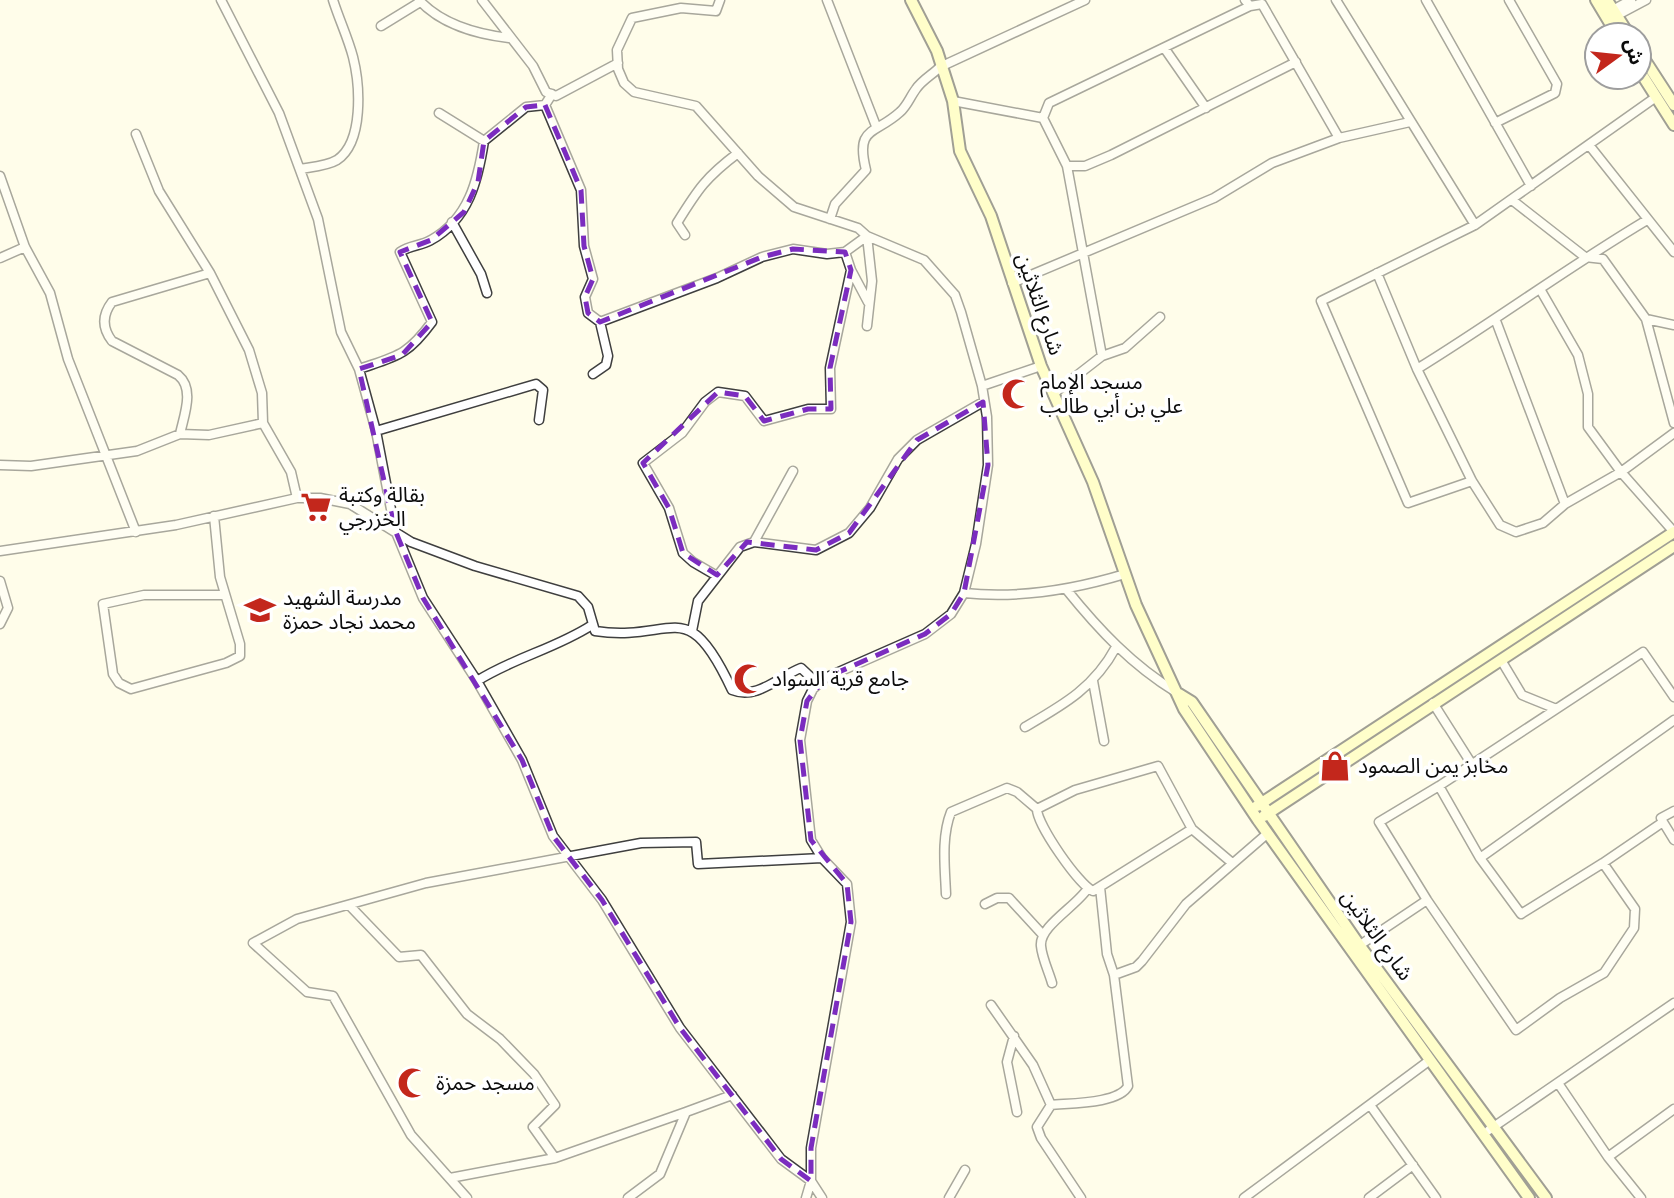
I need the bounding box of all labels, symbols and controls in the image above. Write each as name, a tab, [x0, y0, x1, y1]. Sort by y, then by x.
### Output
north arrow	[1583, 21, 1653, 91]
text: ش	[1618, 36, 1650, 68]
street label: شارع الثلاثين	[1009, 249, 1071, 359]
place label: مسجد الإمام علي بن أبي طالب	[1040, 367, 1183, 422]
mosque icon: مسجد الإمام علي بن أبي طالب	[1000, 377, 1034, 411]
place label: بقالة وكتبة الخزرجي	[339, 480, 425, 535]
supermarket icon: بقالة وكتبة الخزرجي	[299, 490, 333, 524]
place label: مدرسة الشهيد محمد نجاد حمزة	[283, 583, 416, 636]
school or university icon: مدرسة الشهيد محمد نجاد حمزة	[243, 593, 277, 627]
mosque icon: جامع قرية السواد	[732, 662, 766, 696]
place label: جامع قرية السواد	[772, 664, 909, 694]
shop icon: مخابز يمن الصمود	[1318, 749, 1352, 783]
place label: مخابز يمن الصمود	[1358, 751, 1508, 780]
street label: شارع الثلاثين	[1334, 883, 1420, 987]
mosque icon: مسجد حمزة	[396, 1066, 430, 1100]
place label: مسجد حمزة	[436, 1068, 535, 1097]

